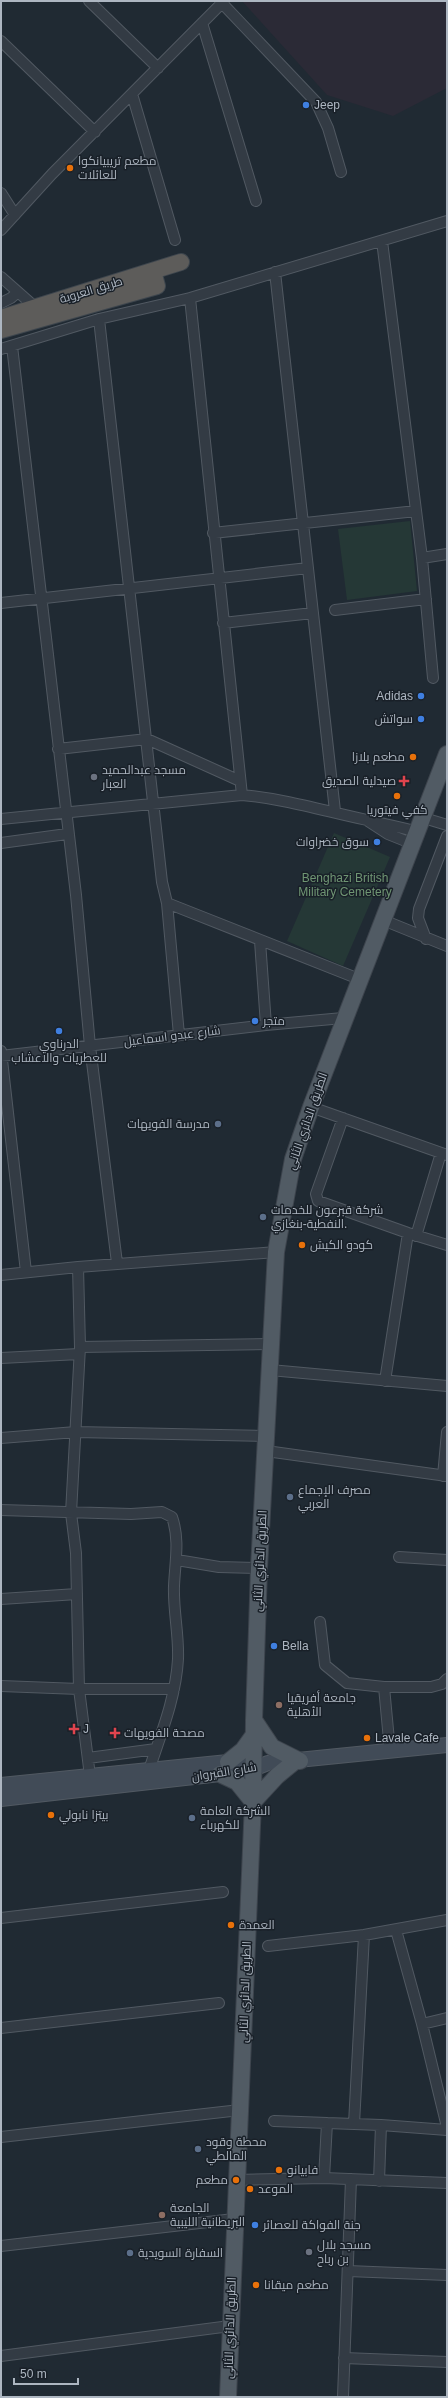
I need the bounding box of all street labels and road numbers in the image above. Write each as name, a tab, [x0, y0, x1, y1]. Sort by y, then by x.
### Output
street label: طريق العروبة	[58, 274, 124, 306]
street label: شارع عبدو اسماعيل	[123, 1023, 221, 1050]
street label: الطريق الدائري الثاني	[284, 1071, 333, 1172]
street label: الطريق الدائري الثاني	[250, 1510, 273, 1612]
street label: شارع القيروان	[190, 1760, 258, 1785]
street label: الطريق الدائري الثاني	[236, 1941, 257, 2043]
street label: الطريق الدائري الثاني	[221, 2277, 242, 2379]

